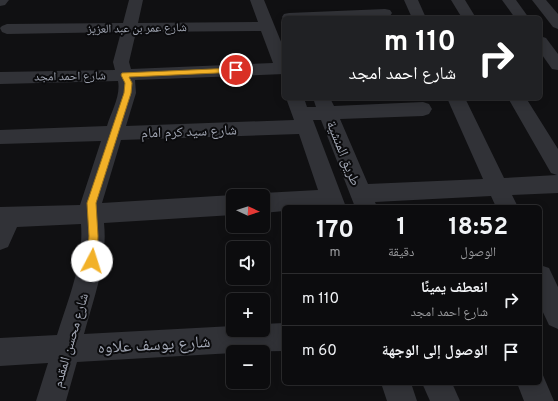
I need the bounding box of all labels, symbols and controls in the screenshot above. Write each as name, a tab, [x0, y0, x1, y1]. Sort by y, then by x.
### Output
street label: شارع عمر بن عبد العزيز	[86, 20, 187, 38]
text: 110 m	[384, 25, 456, 61]
icon: right	[470, 32, 522, 84]
pin	[219, 53, 253, 87]
icon: arrive	[225, 59, 247, 81]
text: شارع احمد امجد	[349, 63, 456, 86]
street label: شارع احمد امجد	[34, 68, 106, 86]
street label: طريق المنشية	[322, 118, 363, 189]
street label: شارع سيد كرم امام	[141, 122, 237, 143]
north arrow	[226, 189, 270, 233]
map controls	[226, 189, 270, 389]
text: 1	[396, 213, 406, 243]
text: 18:52	[448, 213, 508, 243]
text: 170	[316, 216, 354, 246]
position arrow	[71, 240, 113, 282]
button: sound	[226, 241, 270, 285]
text: m	[330, 245, 341, 261]
text: دقيقة	[388, 245, 414, 261]
text: الوصول	[460, 245, 496, 261]
text: انعطف يمينًا	[421, 279, 488, 298]
icon: right	[500, 289, 522, 311]
text: 110 m	[302, 290, 339, 309]
street label: شارع محسن المقدم	[50, 291, 93, 390]
button: +	[226, 293, 270, 337]
text: شارع احمد امجد	[410, 305, 488, 321]
street label: شارع يوسف علاوه	[97, 332, 211, 360]
icon: arrive	[500, 341, 522, 363]
text: 60 m	[302, 342, 337, 361]
text: الوصول إلى الوجهة	[382, 342, 488, 361]
button: −	[226, 345, 270, 389]

